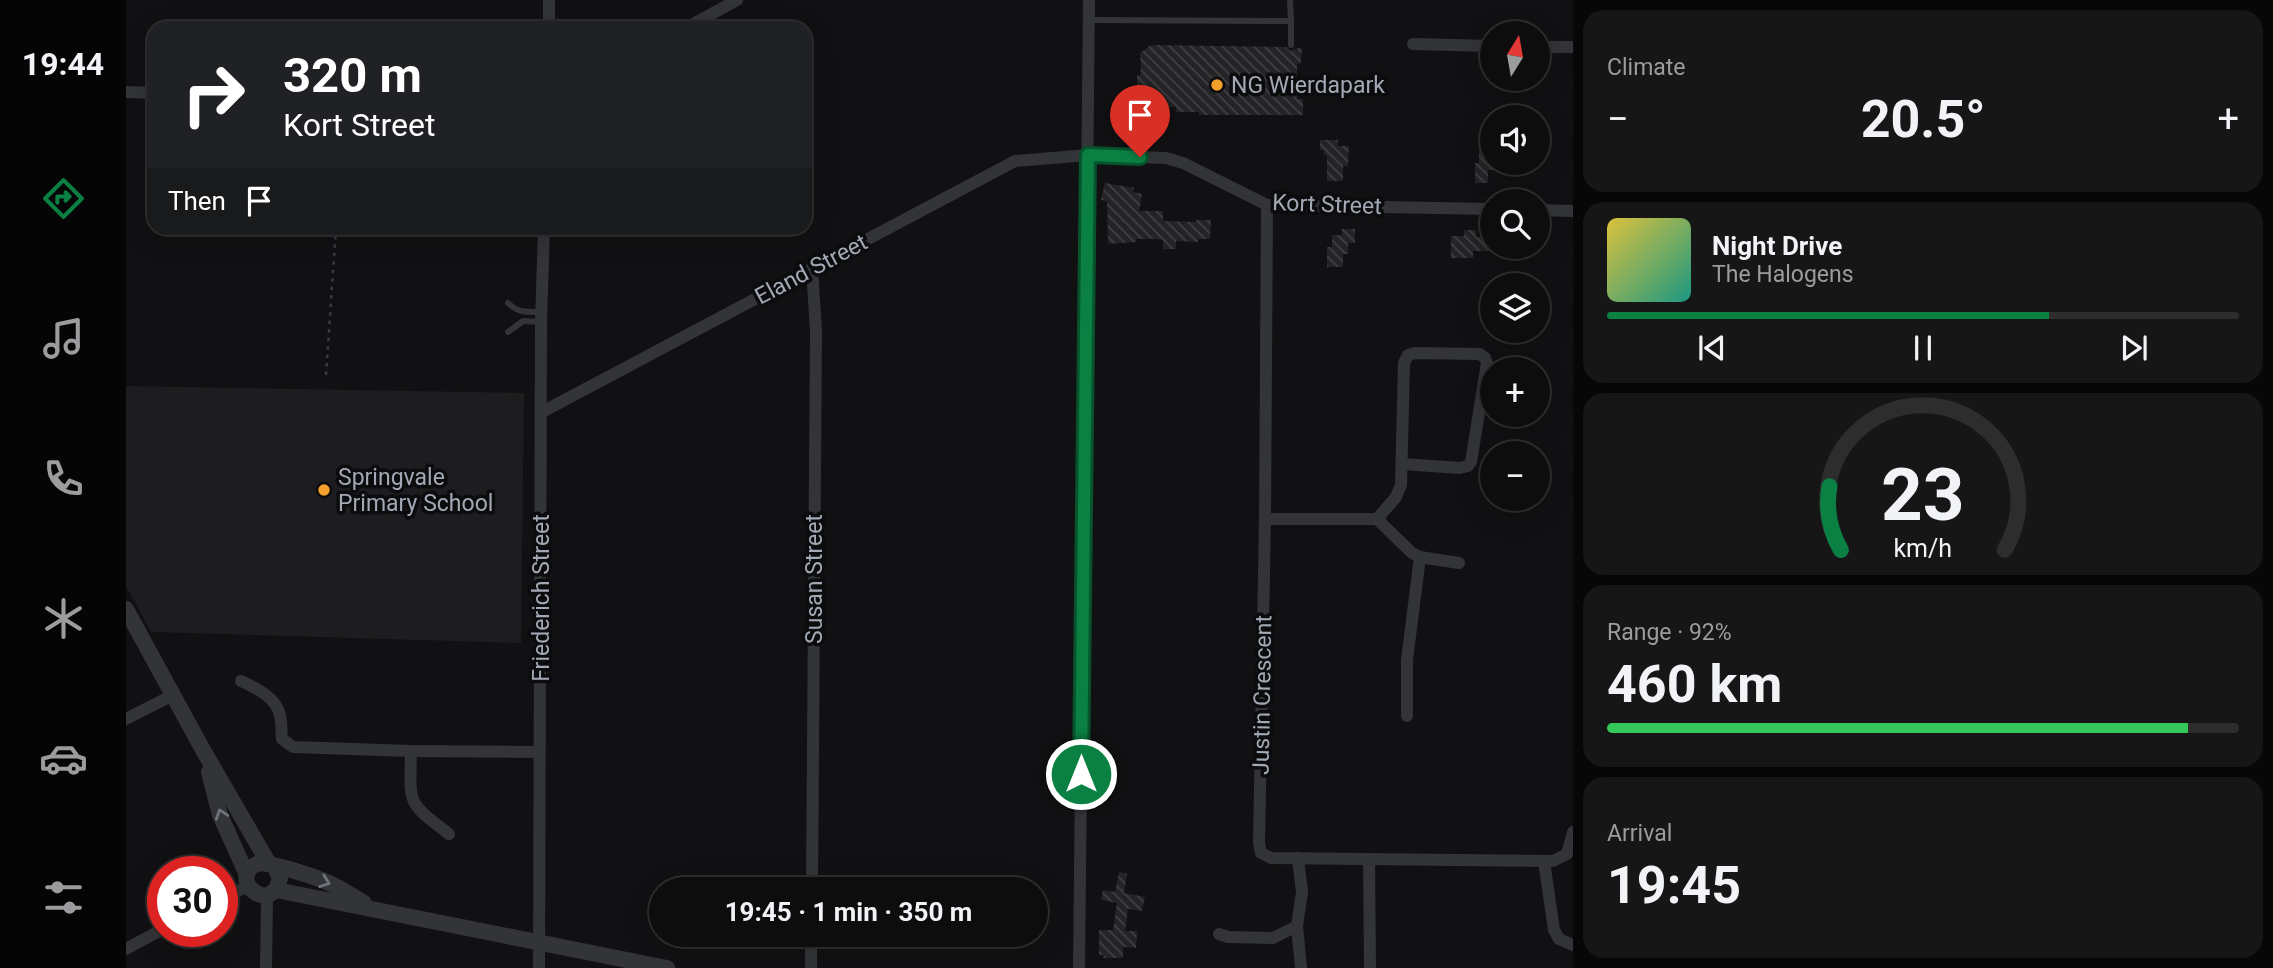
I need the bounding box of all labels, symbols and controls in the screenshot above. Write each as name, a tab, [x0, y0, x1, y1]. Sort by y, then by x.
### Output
north arrow	[1480, 21, 1550, 91]
map controls	[1480, 21, 1550, 511]
text: 19:44	[22, 45, 104, 83]
text: 320 m	[283, 47, 422, 104]
icon: right	[168, 49, 259, 140]
text: Climate	[1607, 54, 1686, 81]
place label: NG Wierdapark	[1231, 72, 1385, 99]
marker: NG Wierdapark	[1209, 77, 1225, 93]
pin	[1110, 85, 1170, 157]
text: 20.5°	[1861, 89, 1986, 150]
icon: arrive	[1121, 96, 1159, 134]
text: −	[1607, 97, 1629, 141]
text: +	[2217, 97, 2239, 141]
button: sound	[1480, 105, 1550, 175]
text: Kort Street	[283, 106, 435, 144]
icon: directions	[39, 174, 88, 223]
icon: arrive	[240, 182, 278, 220]
text: Then	[168, 186, 226, 216]
street label: Kort Street	[1272, 189, 1382, 220]
button: search	[1480, 189, 1550, 259]
street label: Eland Street	[750, 229, 872, 310]
text: Night Drive	[1712, 231, 1842, 261]
text: The Halogens	[1712, 261, 1854, 288]
button: layers	[1480, 273, 1550, 343]
icon: music	[39, 314, 88, 363]
icon: previous	[1693, 329, 1731, 367]
icon: pause	[1904, 329, 1942, 367]
icon: next	[2115, 329, 2153, 367]
button: +	[1480, 357, 1550, 427]
button: −	[1480, 441, 1550, 511]
text: 23	[1881, 452, 1965, 538]
icon: phone	[39, 454, 88, 503]
place label: Springvale Primary School	[338, 464, 493, 517]
marker: Springvale Primary School	[316, 482, 332, 498]
street label: Friederich Street	[528, 514, 555, 682]
street label: Susan Street	[801, 514, 828, 644]
text: km/h	[1894, 534, 1952, 563]
icon: climate	[39, 594, 88, 643]
street label: Justin Crescent	[1248, 615, 1277, 775]
text: Range · 92%	[1607, 619, 1732, 646]
text: 460 km	[1607, 654, 1782, 715]
icon: car	[39, 734, 88, 783]
position arrow	[1044, 737, 1118, 811]
one-way arrow	[214, 808, 229, 820]
text: Arrival	[1607, 820, 1672, 847]
text: 19:45	[1607, 855, 1741, 916]
speed limit sign: 30	[147, 856, 238, 947]
icon: filters	[39, 873, 88, 922]
one-way arrow	[319, 874, 331, 888]
text: 19:45 · 1 min · 350 m	[725, 897, 972, 927]

